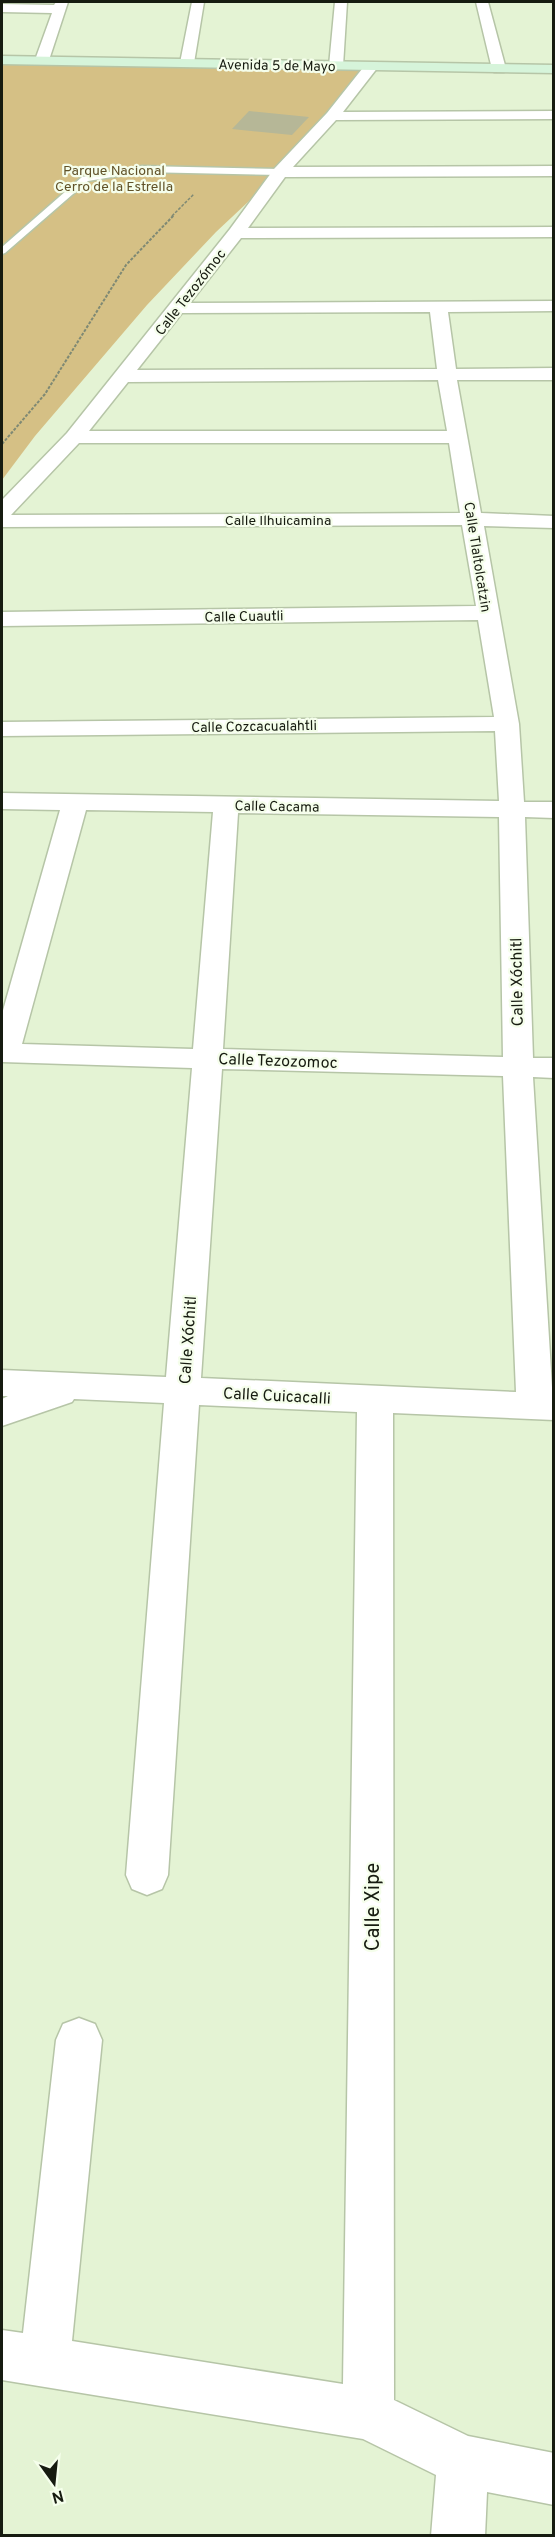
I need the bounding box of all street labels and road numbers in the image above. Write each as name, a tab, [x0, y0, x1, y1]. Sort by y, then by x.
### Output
street label: Avenida 5 de Mayo	[218, 57, 336, 76]
street label: Calle Tezozómoc	[152, 246, 230, 339]
street label: Calle Tlaltolcatzin	[459, 501, 494, 613]
street label: Calle Ilhuicamina	[225, 513, 331, 530]
street label: Calle Cuautli	[204, 608, 284, 627]
street label: Calle Cozcacualahtli	[191, 718, 317, 737]
street label: Calle Cacama	[234, 798, 320, 817]
street label: Calle Xóchitl	[507, 937, 529, 1026]
street label: Calle Tezozomoc	[218, 1050, 338, 1074]
street label: Calle Xóchitl	[176, 1295, 202, 1385]
street label: Calle Cuicacalli	[222, 1384, 331, 1410]
street label: Calle Xipe	[361, 1863, 387, 1951]

